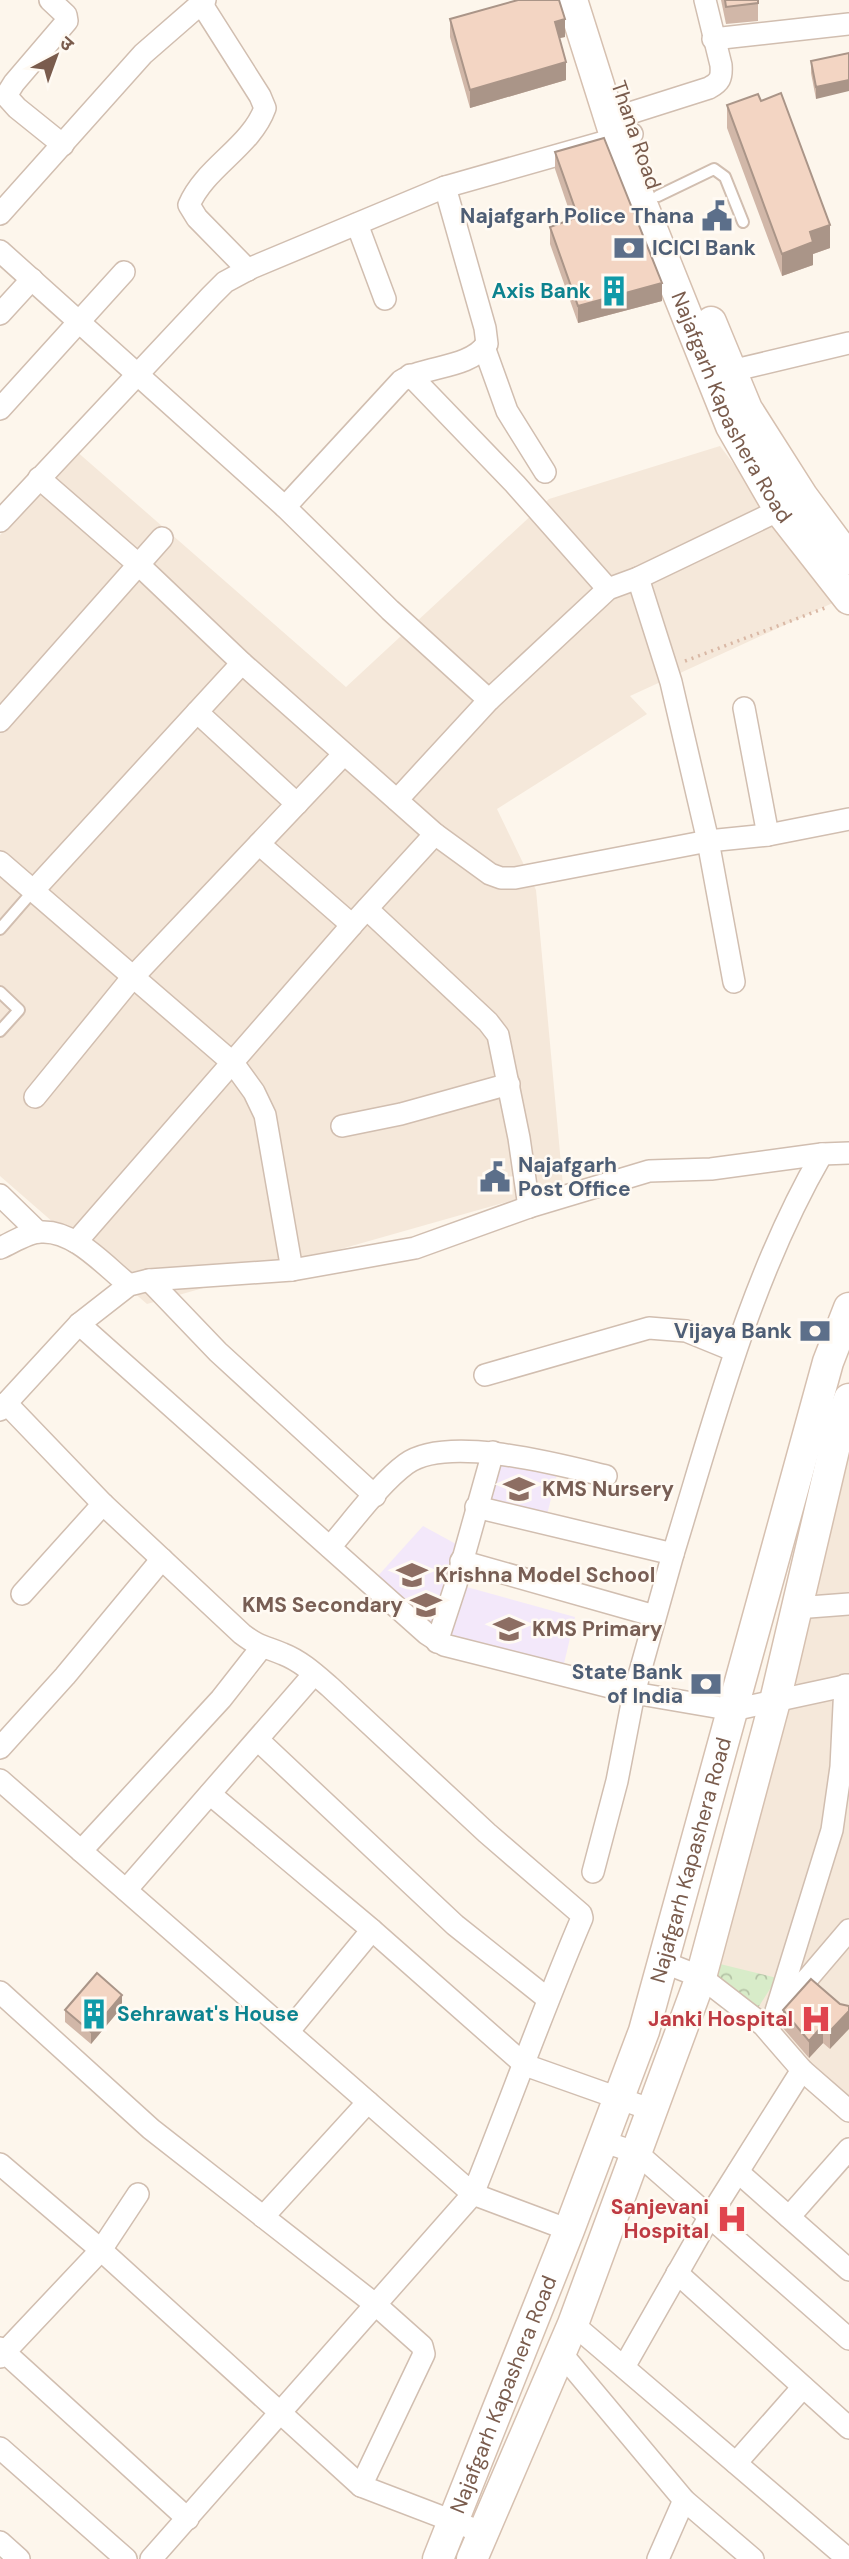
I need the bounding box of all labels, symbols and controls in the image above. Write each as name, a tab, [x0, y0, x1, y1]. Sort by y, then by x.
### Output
north arrow	[21, 21, 91, 91]
text: उ	[54, 30, 80, 57]
street label: Thana Road	[604, 77, 668, 193]
public building icon: Najafgarh Police Thana	[700, 199, 734, 233]
place label: Najafgarh Police Thana	[460, 202, 694, 230]
bank icon: ICICI Bank	[612, 231, 646, 265]
place label: ICICI Bank	[652, 234, 756, 262]
building icon: Axis Bank	[597, 274, 631, 308]
place label: Axis Bank	[491, 277, 591, 305]
street label: Najafgarh Kapashera Road	[665, 287, 798, 529]
place label: Najafgarh Post Office	[518, 1151, 631, 1203]
public building icon: Najafgarh Post Office	[478, 1160, 512, 1194]
bank icon: Vijaya Bank	[798, 1314, 832, 1348]
place label: Vijaya Bank	[674, 1317, 792, 1345]
school or university icon: KMS Nursery	[502, 1472, 536, 1506]
place label: KMS Nursery	[542, 1475, 674, 1503]
school or university icon: Krishna Model School	[395, 1558, 429, 1592]
place label: Krishna Model School	[435, 1561, 655, 1589]
school or university icon: KMS Secondary	[409, 1588, 443, 1622]
place label: KMS Secondary	[242, 1591, 403, 1619]
school or university icon: KMS Primary	[492, 1612, 526, 1646]
place label: KMS Primary	[532, 1615, 663, 1643]
place label: State Bank of India	[572, 1658, 683, 1710]
bank icon: State Bank of India	[689, 1667, 723, 1701]
street label: Najafgarh Kapashera Road	[644, 1734, 738, 1986]
building icon: Sehrawat's House	[77, 1997, 111, 2031]
place label: Sehrawat's House	[117, 2000, 299, 2028]
hospital icon: Janki Hospital	[799, 2002, 833, 2036]
place label: Janki Hospital	[648, 2005, 793, 2033]
place label: Sanjevani Hospital	[611, 2193, 709, 2245]
hospital icon: Sanjevani Hospital	[715, 2202, 749, 2236]
street label: Najafgarh Kapashera Road	[444, 2272, 563, 2518]

